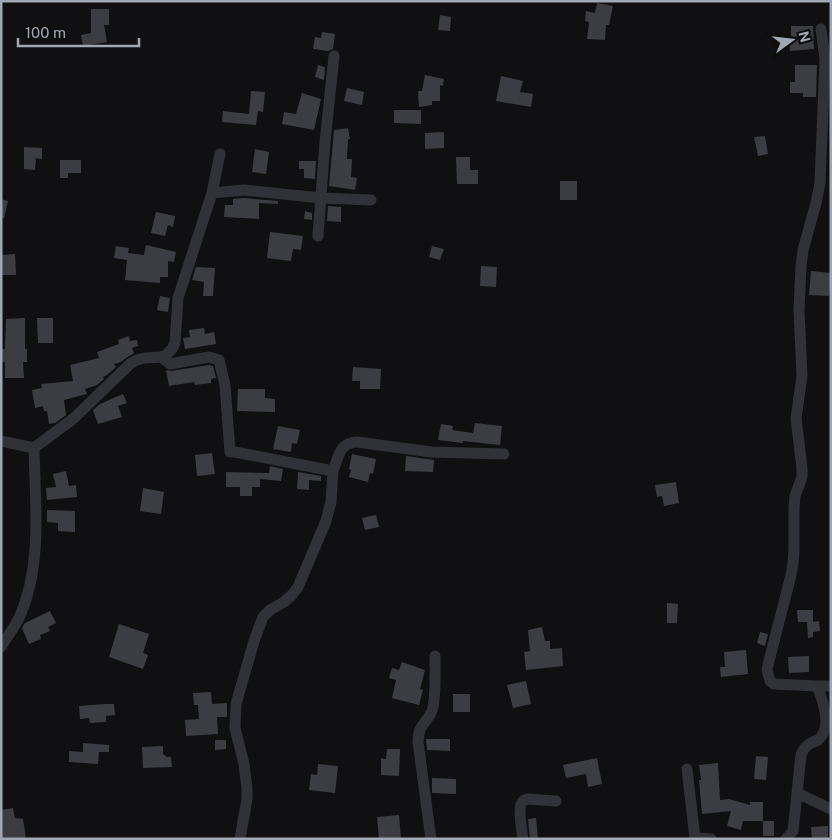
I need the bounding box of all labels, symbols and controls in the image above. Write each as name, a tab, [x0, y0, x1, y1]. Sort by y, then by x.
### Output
scale bar	[18, 15, 139, 47]
north arrow	[767, 15, 817, 65]
text: 100 m	[25, 24, 66, 41]
text: N	[795, 29, 814, 44]

